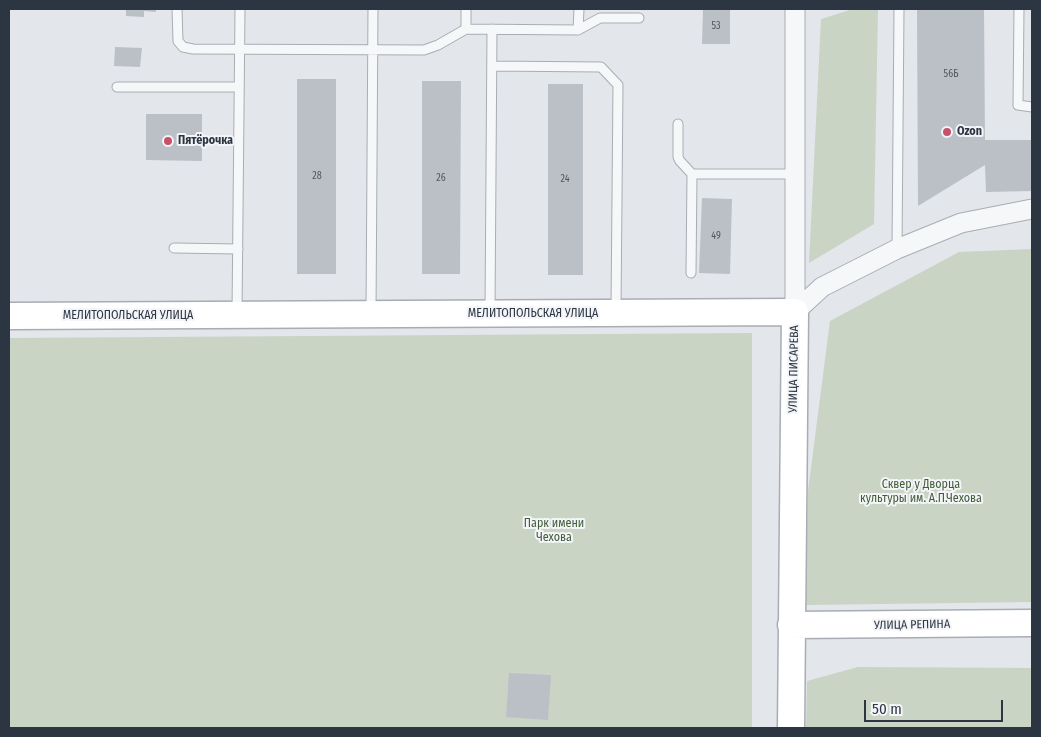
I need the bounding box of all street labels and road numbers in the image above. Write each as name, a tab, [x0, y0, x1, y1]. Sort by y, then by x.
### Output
street label: МЕЛИТОПОЛЬСКАЯ УЛИЦА	[468, 307, 598, 321]
street label: МЕЛИТОПОЛЬСКАЯ УЛИЦА	[63, 309, 193, 323]
street label: УЛИЦА ПИСАРЕВА	[786, 325, 802, 413]
street label: УЛИЦА РЕПИНА	[874, 617, 950, 633]

